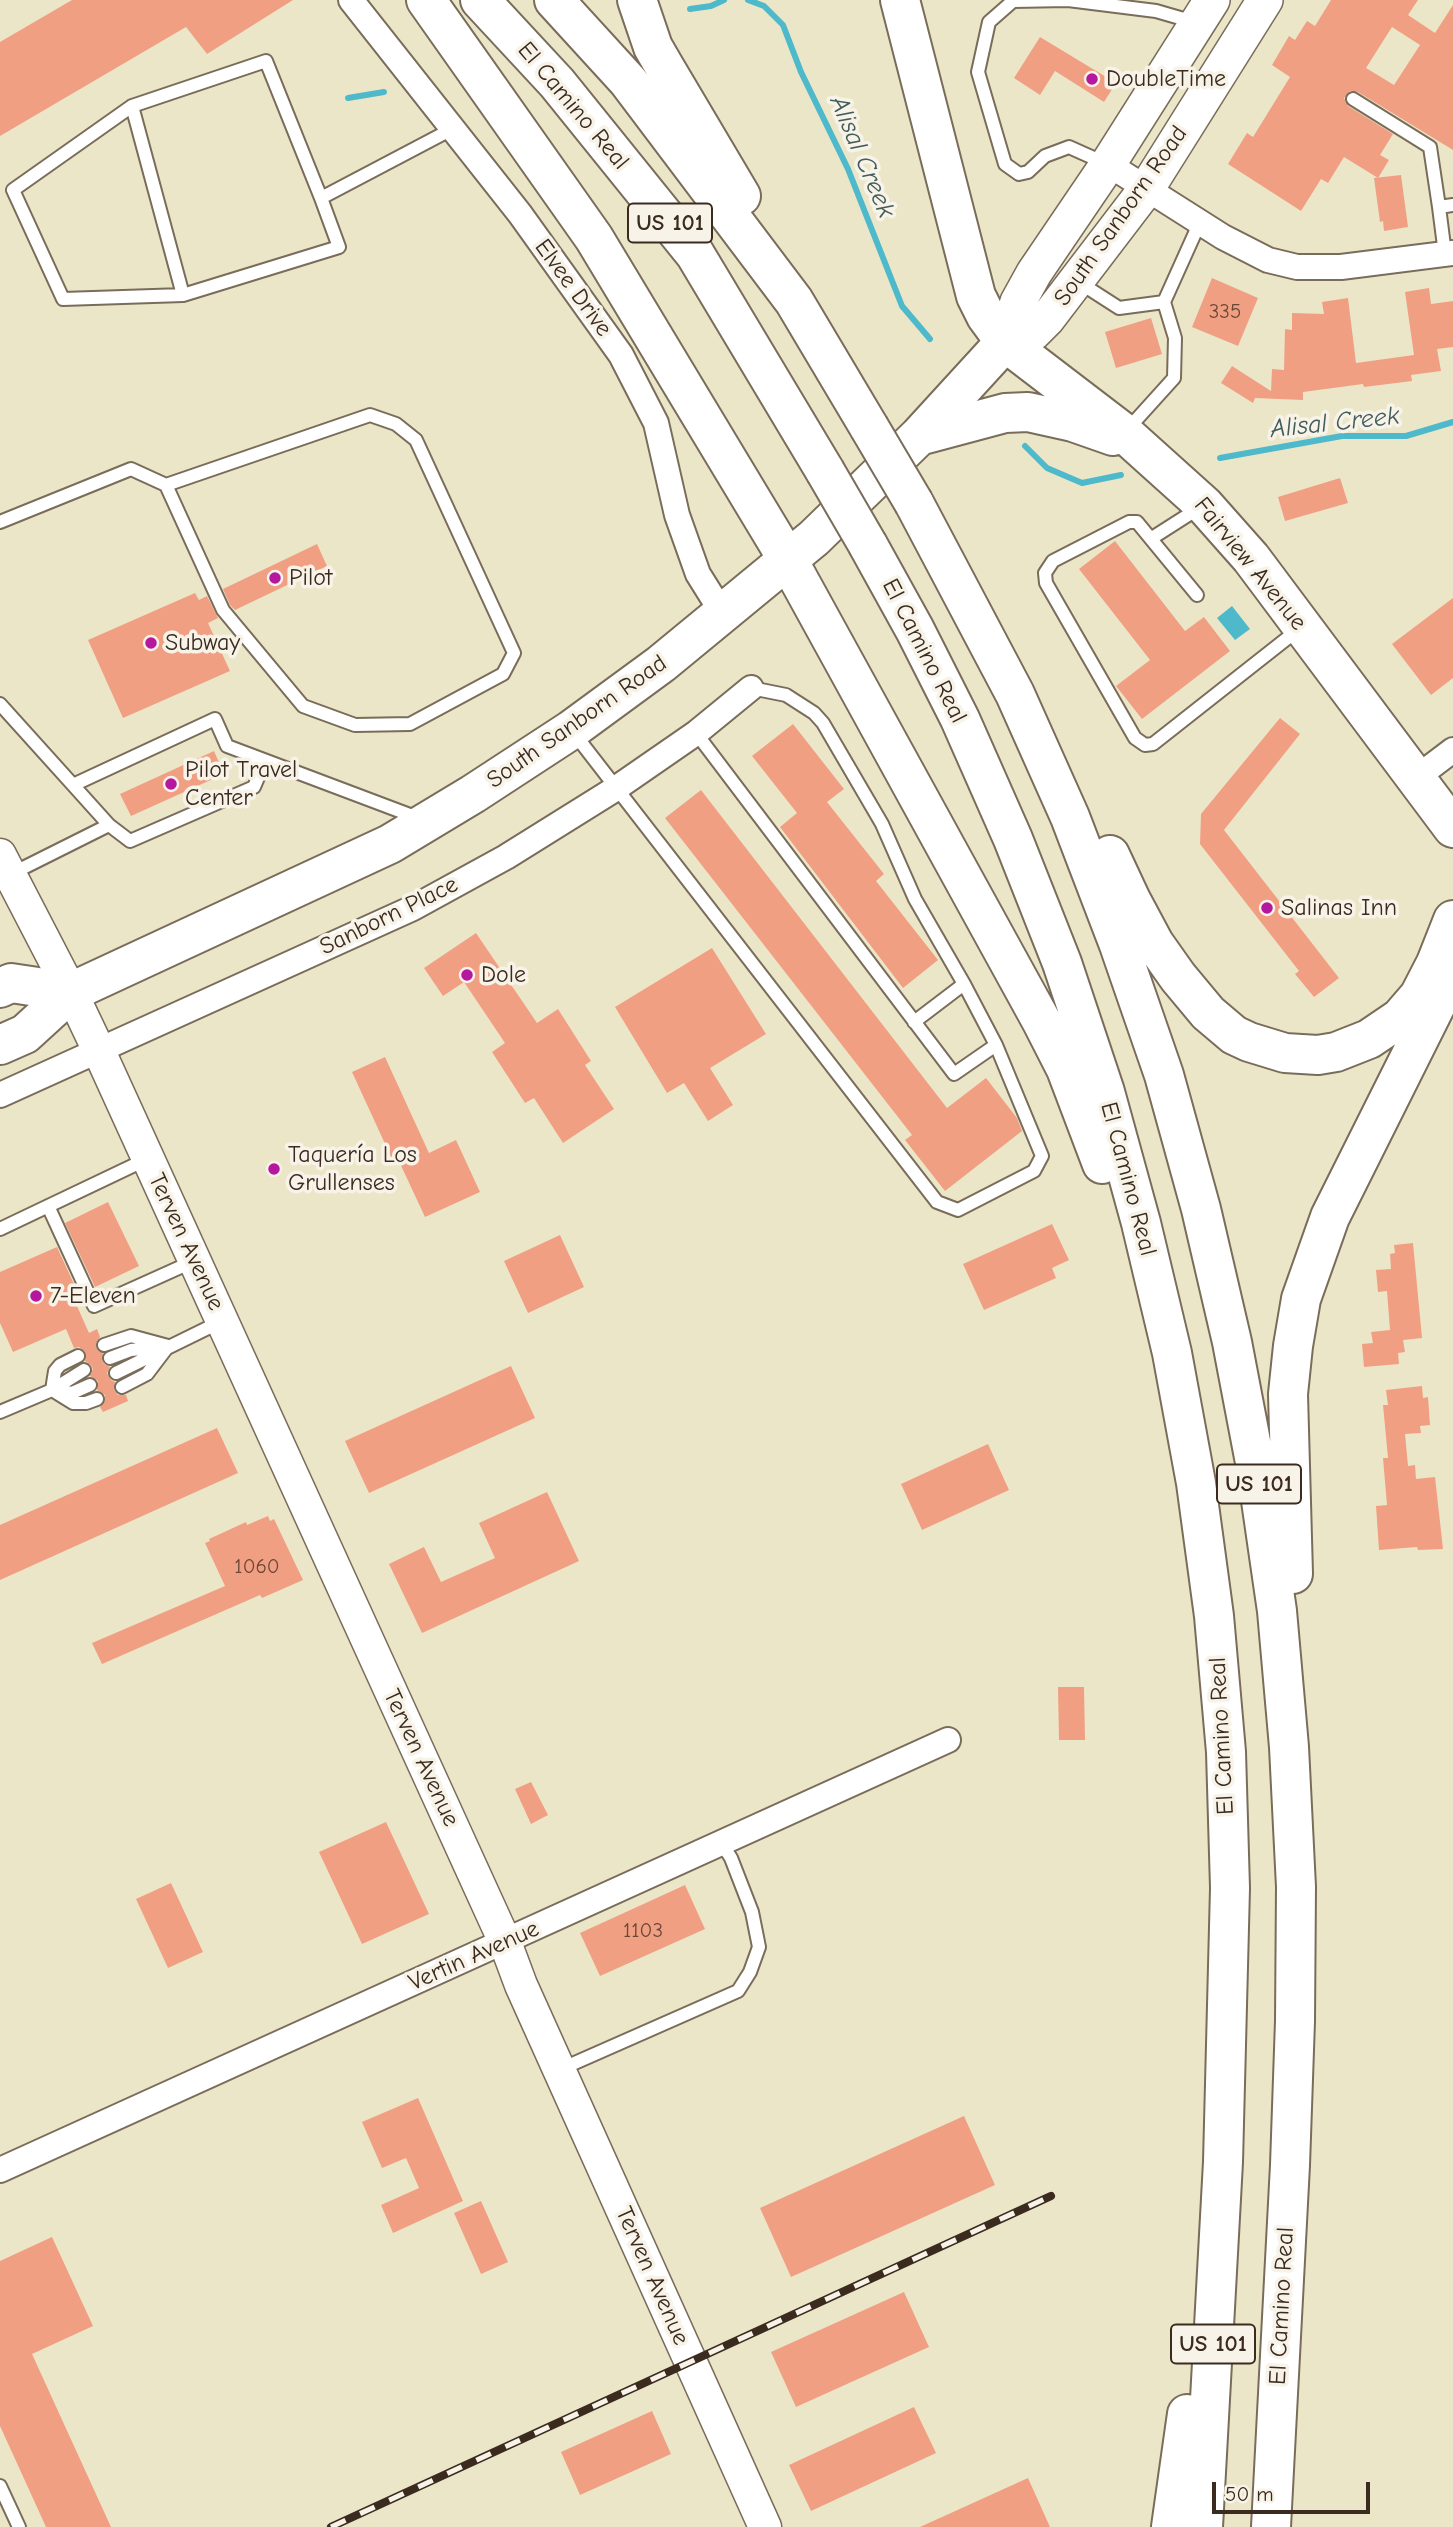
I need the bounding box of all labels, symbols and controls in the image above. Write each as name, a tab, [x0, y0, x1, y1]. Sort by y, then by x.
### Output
street label: El Camino Real	[511, 36, 635, 176]
place label: DoubleTime	[1106, 65, 1226, 93]
marker: DoubleTime	[1084, 71, 1100, 87]
water label: Alisal Creek	[822, 91, 902, 223]
street label: South Sanborn Road	[1048, 120, 1194, 312]
road number: US 101	[628, 204, 712, 243]
street label: Elvee Drive	[528, 234, 618, 342]
house number: 335	[1209, 299, 1241, 325]
water label: Alisal Creek	[1269, 401, 1401, 445]
street label: Fairview Avenue	[1188, 492, 1312, 636]
place label: Pilot	[289, 564, 332, 592]
marker: Pilot	[267, 570, 283, 586]
street label: El Camino Real	[875, 574, 973, 728]
place label: Subway	[165, 629, 240, 657]
marker: Subway	[143, 635, 159, 651]
street label: South Sanborn Road	[481, 649, 673, 795]
place label: Pilot Travel Center	[185, 756, 297, 812]
marker: Pilot Travel Center	[163, 776, 179, 792]
street label: Sanborn Place	[315, 870, 463, 962]
place label: Salinas Inn	[1281, 894, 1397, 922]
marker: Salinas Inn	[1259, 900, 1275, 916]
place label: Dole	[481, 961, 526, 989]
marker: Dole	[459, 967, 475, 983]
street label: El Camino Real	[1094, 1099, 1162, 1259]
place label: Taquería Los Grullenses	[288, 1141, 417, 1197]
marker: Taquería Los Grullenses	[266, 1161, 282, 1177]
street label: Terven Avenue	[142, 1169, 230, 1315]
place label: 7-Eleven	[50, 1282, 136, 1310]
marker: 7-Eleven	[28, 1288, 44, 1304]
road number: US 101	[1217, 1464, 1301, 1504]
house number: 1060	[234, 1554, 280, 1580]
street label: El Camino Real	[1203, 1656, 1241, 1816]
street label: Terven Avenue	[377, 1685, 465, 1831]
street label: Vertin Avenue	[404, 1914, 544, 1998]
house number: 1103	[623, 1918, 663, 1944]
street label: Terven Avenue	[609, 2202, 695, 2350]
street label: El Camino Real	[1263, 2226, 1301, 2386]
road number: US 101	[1171, 2324, 1255, 2364]
scale bar	[1215, 2468, 1372, 2512]
text: 50 m	[1225, 2482, 1274, 2506]

